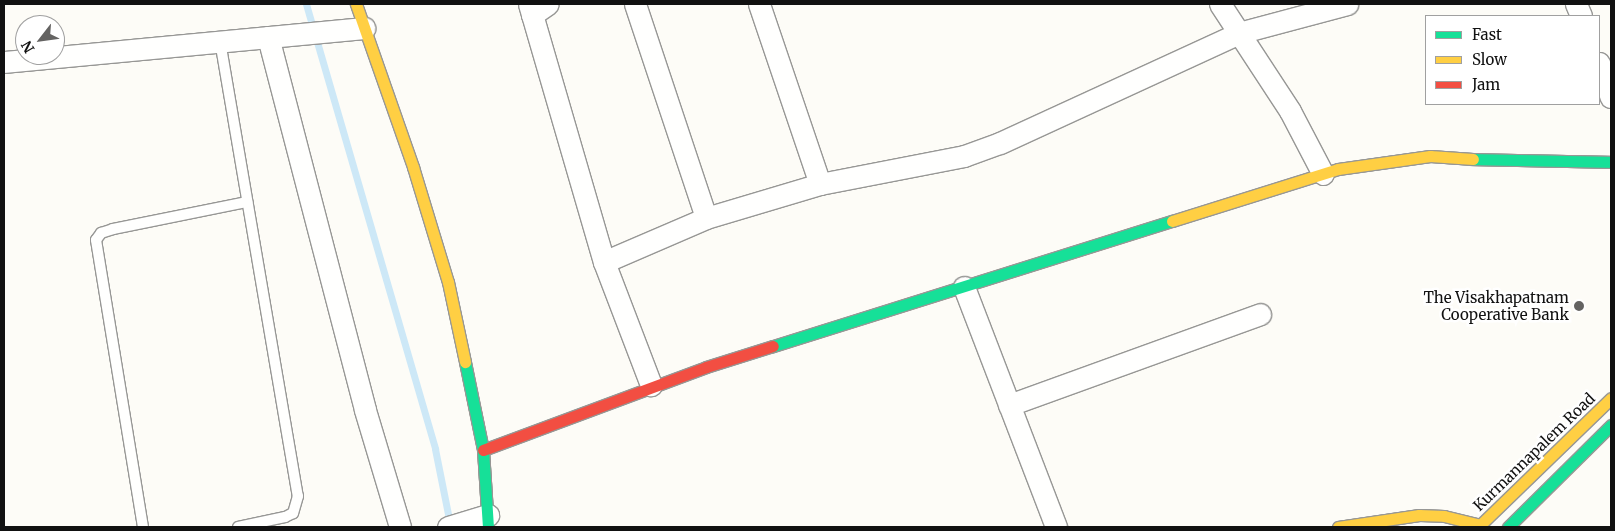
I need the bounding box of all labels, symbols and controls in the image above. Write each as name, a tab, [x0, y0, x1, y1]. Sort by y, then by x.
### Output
north arrow	[15, 15, 65, 65]
legend	[1425, 15, 1600, 105]
text: Fast	[1472, 25, 1502, 44]
text: N	[17, 38, 38, 56]
text: Slow	[1472, 50, 1507, 69]
text: Jam	[1472, 75, 1500, 94]
place label: The Visakhapatnam Cooperative Bank	[1423, 288, 1569, 323]
marker: The Visakhapatnam Cooperative Bank	[1573, 300, 1585, 312]
street label: Kurmannapalem Road	[1470, 389, 1598, 515]

